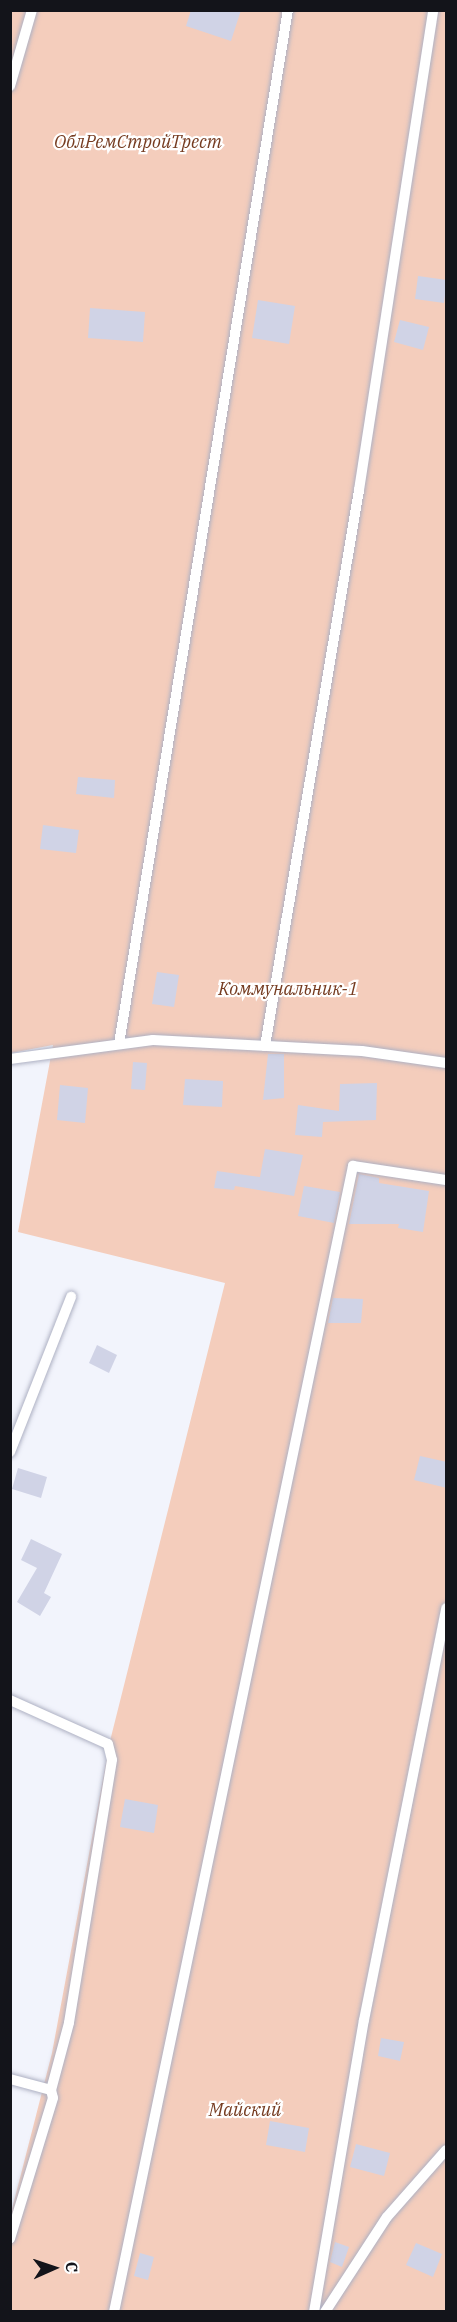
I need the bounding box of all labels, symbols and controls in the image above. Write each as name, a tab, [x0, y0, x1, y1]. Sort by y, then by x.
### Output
park label: ОблРемСтройТрест	[54, 131, 222, 153]
park label: Коммунальник-1	[218, 978, 358, 1000]
park label: Майский	[209, 2099, 281, 2121]
north arrow	[24, 2238, 84, 2298]
text: С	[62, 2261, 82, 2273]

